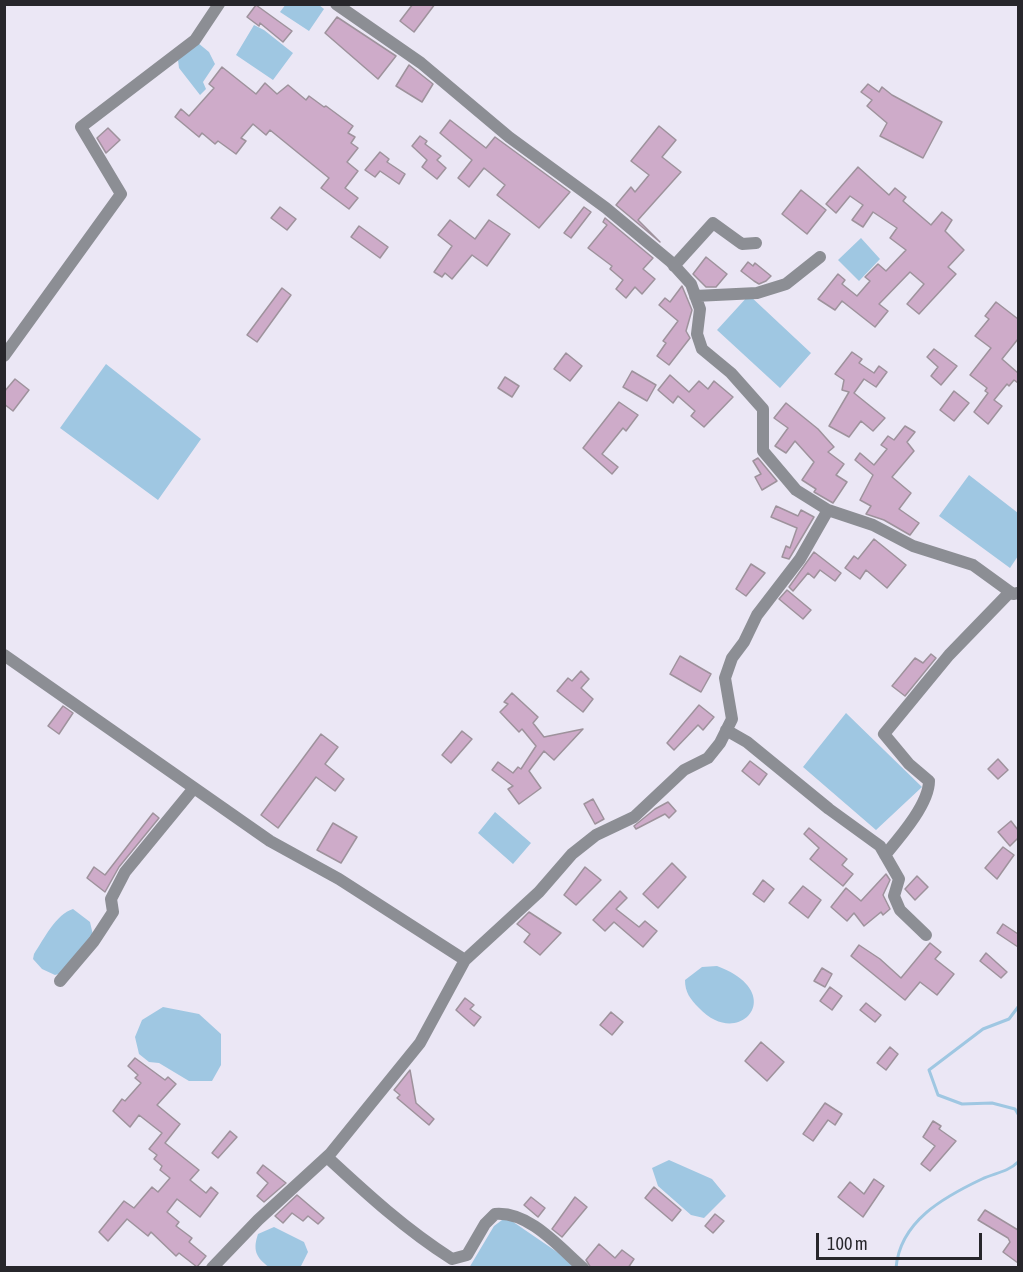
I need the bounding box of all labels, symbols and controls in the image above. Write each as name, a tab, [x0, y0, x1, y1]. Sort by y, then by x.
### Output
scale bar	[819, 1221, 986, 1259]
text: 100 m	[827, 1233, 868, 1254]

